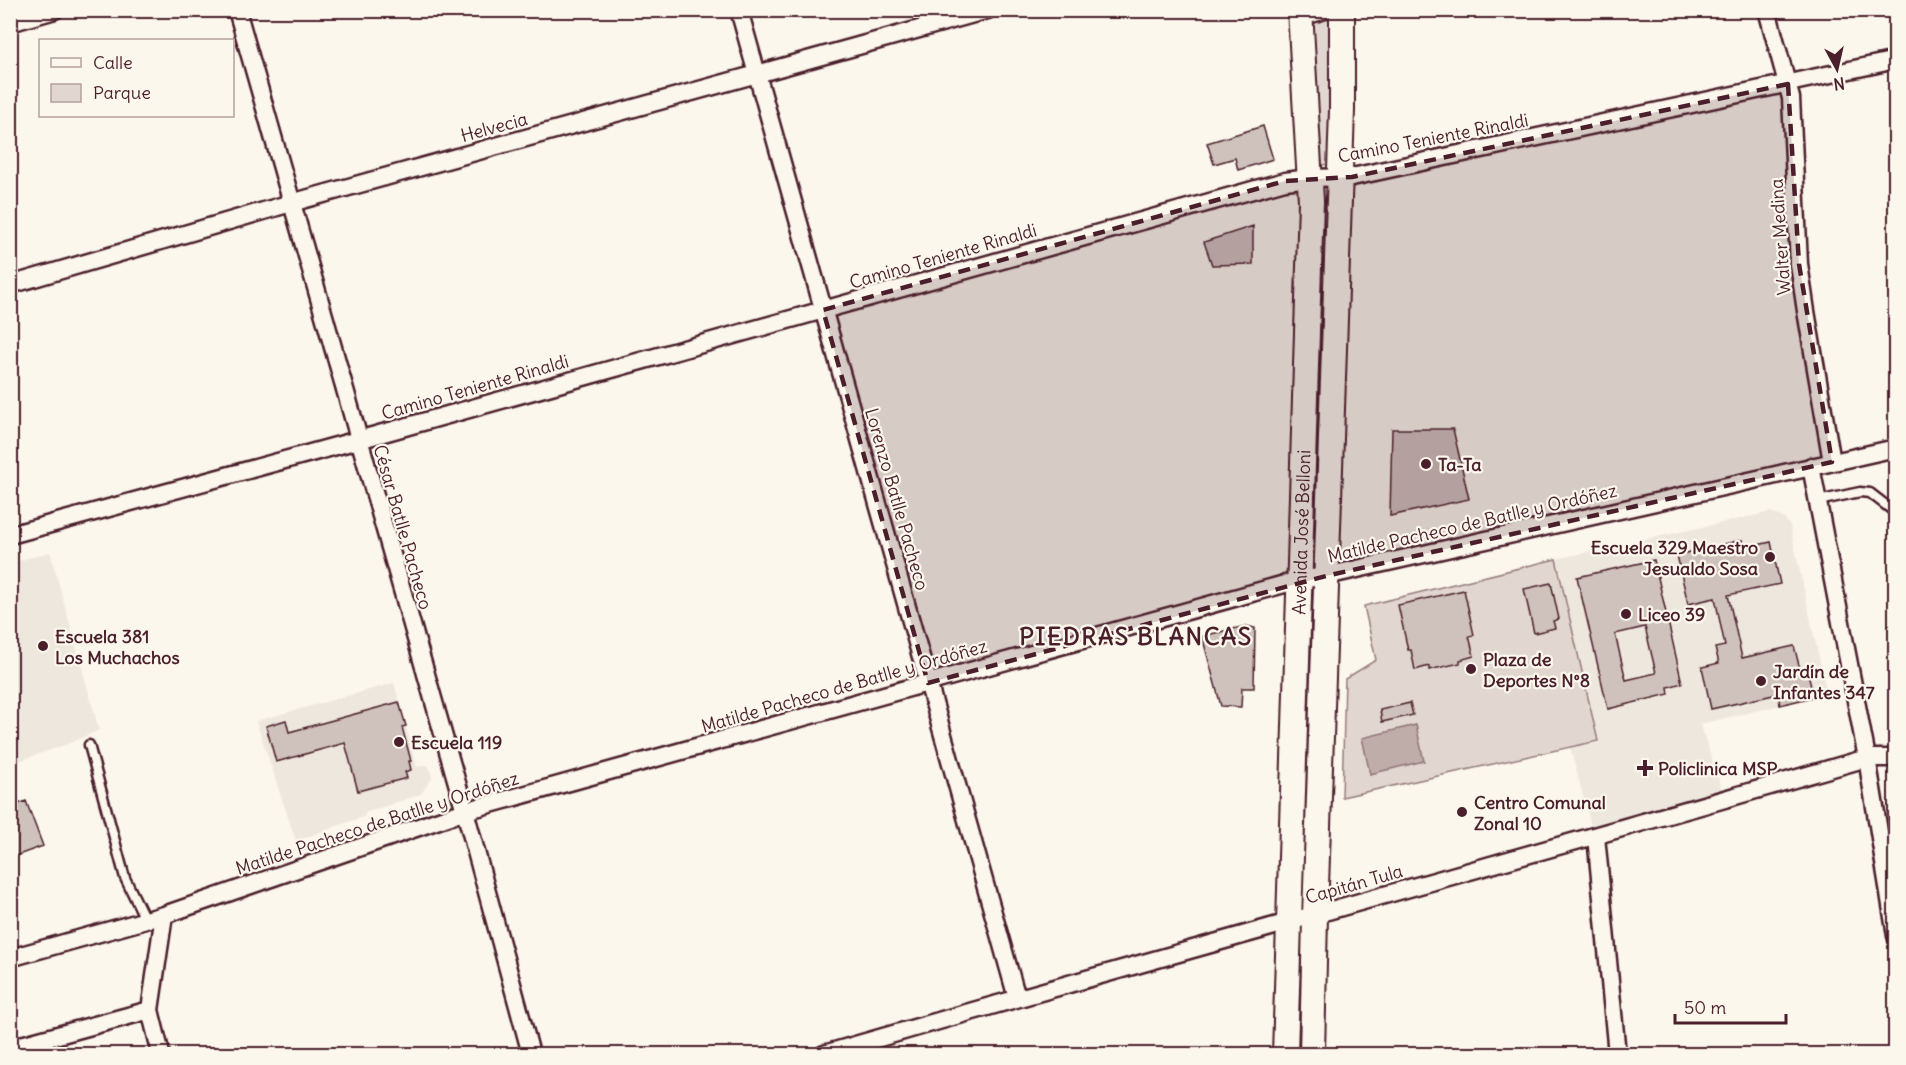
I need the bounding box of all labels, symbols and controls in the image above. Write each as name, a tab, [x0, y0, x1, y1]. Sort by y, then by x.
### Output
legend	[39, 39, 234, 117]
north arrow	[1807, 39, 1867, 99]
text: Calle	[93, 51, 133, 74]
text: N	[1832, 73, 1846, 95]
text: Parque	[93, 81, 151, 104]
street label: Helvecia	[458, 107, 530, 147]
street label: Camino Teniente Rinaldi	[1336, 108, 1530, 168]
street label: Walter Medina	[1764, 178, 1796, 296]
street label: Camino Teniente Rinaldi	[847, 218, 1039, 294]
street label: Camino Teniente Rinaldi	[379, 349, 571, 425]
street label: Lorenzo Batlle Pacheco	[860, 405, 934, 593]
street label: César Batlle Pacheco	[368, 442, 438, 612]
street label: Avenida José Belloni	[1287, 449, 1315, 615]
place label: Ta-Ta	[1438, 453, 1482, 476]
marker: Ta-Ta	[1419, 457, 1433, 471]
street label: Matilde Pacheco de Batlle y Ordóñez	[1325, 478, 1619, 568]
place label: Escuela 329 Maestro Jesualdo Sosa	[1591, 536, 1758, 580]
marker: Escuela 329 Maestro Jesualdo Sosa	[1763, 550, 1777, 564]
place label: Liceo 39	[1638, 603, 1705, 626]
marker: Liceo 39	[1619, 607, 1633, 621]
district label: PIEDRAS BLANCAS	[1019, 621, 1253, 651]
place label: Escuela 381 Los Muchachos	[55, 625, 180, 669]
street label: Matilde Pacheco de Batlle y Ordóñez	[698, 634, 990, 738]
marker: Escuela 381 Los Muchachos	[36, 639, 50, 653]
place label: Plaza de Deportes N°8	[1483, 648, 1590, 692]
place label: Jardín de Infantes 347	[1773, 660, 1875, 704]
marker: Plaza de Deportes N°8	[1464, 662, 1478, 676]
marker: Jardín de Infantes 347	[1754, 674, 1768, 688]
place label: Escuela 119	[411, 731, 502, 754]
marker: Escuela 119	[392, 735, 406, 749]
place label: Policlinica MSP	[1658, 757, 1778, 780]
marker: Policlinica MSP	[1636, 759, 1654, 777]
street label: Matilde Pacheco de Batlle y Ordóñez	[233, 766, 522, 880]
place label: Centro Comunal Zonal 10	[1474, 791, 1606, 835]
marker: Centro Comunal Zonal 10	[1455, 805, 1469, 819]
street label: Capitán Tula	[1303, 859, 1405, 909]
scale bar	[1675, 987, 1786, 1025]
text: 50 m	[1684, 996, 1726, 1019]

